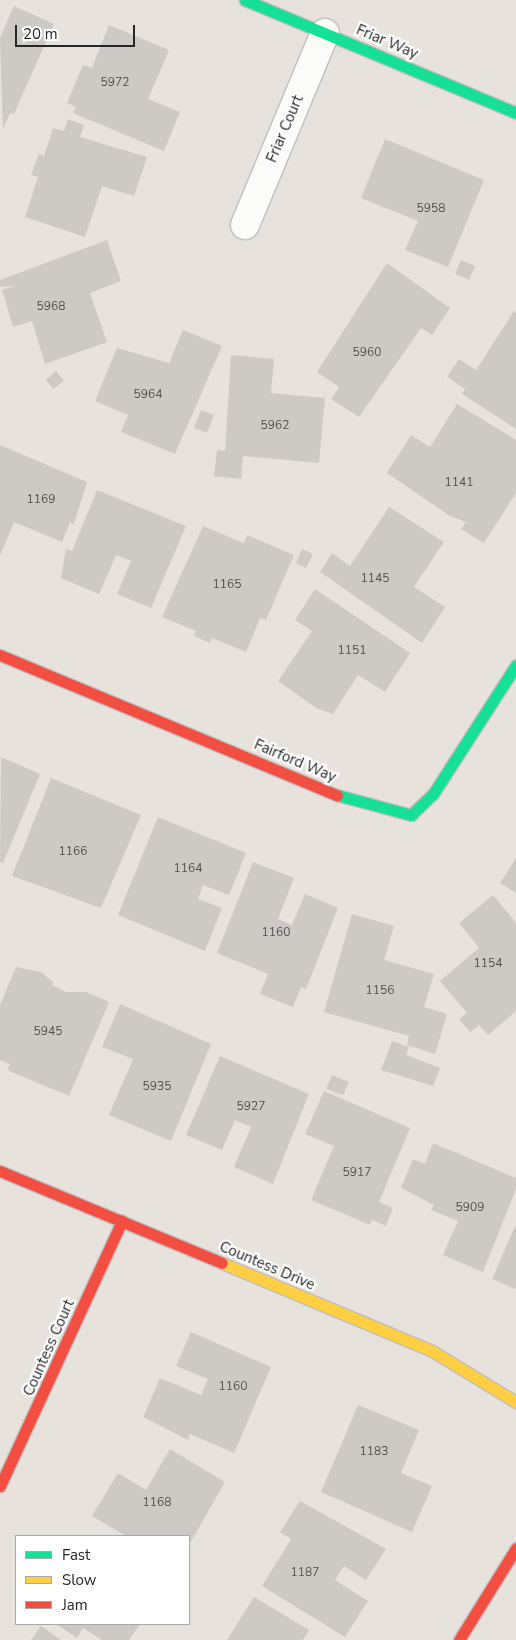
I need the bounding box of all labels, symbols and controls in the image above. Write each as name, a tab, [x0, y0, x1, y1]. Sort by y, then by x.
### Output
scale bar	[18, 15, 138, 47]
street label: Friar Way	[353, 21, 421, 63]
text: 20 m	[23, 24, 58, 44]
house number: 5972	[101, 76, 129, 90]
street label: Friar Court	[263, 93, 307, 165]
house number: 5958	[417, 202, 445, 216]
house number: 5968	[37, 300, 65, 314]
house number: 5960	[353, 346, 381, 360]
house number: 5964	[134, 388, 162, 402]
house number: 5962	[261, 419, 289, 433]
house number: 1141	[445, 476, 473, 490]
house number: 1169	[27, 493, 55, 507]
house number: 1145	[361, 572, 389, 586]
house number: 1165	[213, 578, 241, 592]
house number: 1151	[338, 644, 366, 658]
street label: Fairford Way	[251, 736, 339, 786]
house number: 1166	[59, 845, 87, 859]
house number: 1164	[174, 862, 202, 876]
house number: 1160	[262, 926, 290, 940]
house number: 1154	[474, 957, 502, 971]
house number: 1156	[366, 984, 394, 998]
house number: 5945	[34, 1025, 62, 1039]
house number: 5935	[143, 1080, 171, 1094]
house number: 5927	[237, 1100, 265, 1114]
house number: 5917	[343, 1166, 371, 1180]
house number: 5909	[456, 1201, 484, 1215]
street label: Countess Drive	[217, 1238, 317, 1294]
street label: Countess Court	[20, 1297, 78, 1399]
house number: 1160	[219, 1380, 247, 1394]
house number: 1183	[360, 1445, 388, 1459]
house number: 1168	[143, 1496, 171, 1510]
legend	[15, 1535, 190, 1625]
text: Fast	[62, 1545, 90, 1565]
house number: 1187	[291, 1566, 319, 1580]
text: Slow	[62, 1570, 96, 1590]
text: Jam	[62, 1595, 88, 1615]

